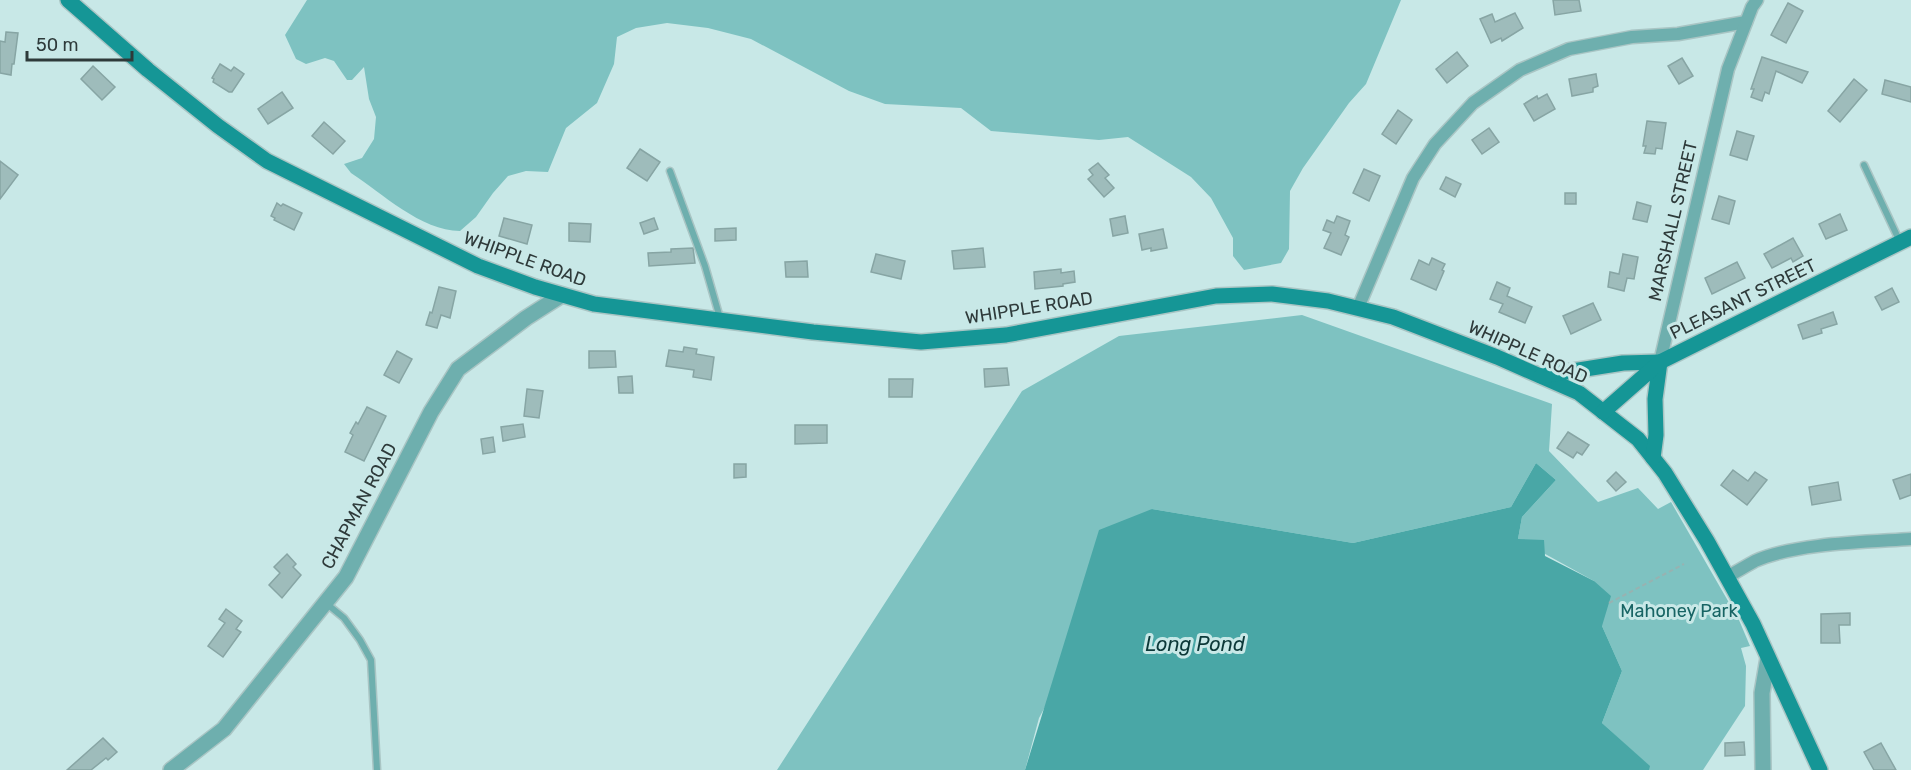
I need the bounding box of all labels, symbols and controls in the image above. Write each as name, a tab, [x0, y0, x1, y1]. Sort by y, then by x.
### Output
scale bar	[27, 24, 132, 62]
text: 50 m	[36, 34, 79, 56]
street label: MARSHALL STREET	[1644, 139, 1702, 303]
street label: WHIPPLE ROAD	[461, 227, 589, 291]
street label: PLEASANT STREET	[1666, 254, 1820, 344]
street label: WHIPPLE ROAD	[964, 287, 1094, 329]
street label: WHIPPLE ROAD	[1465, 316, 1591, 388]
street label: CHAPMAN ROAD	[316, 439, 402, 573]
park label: Mahoney Park	[1620, 600, 1738, 622]
water label: Long Pond	[1145, 632, 1246, 656]

